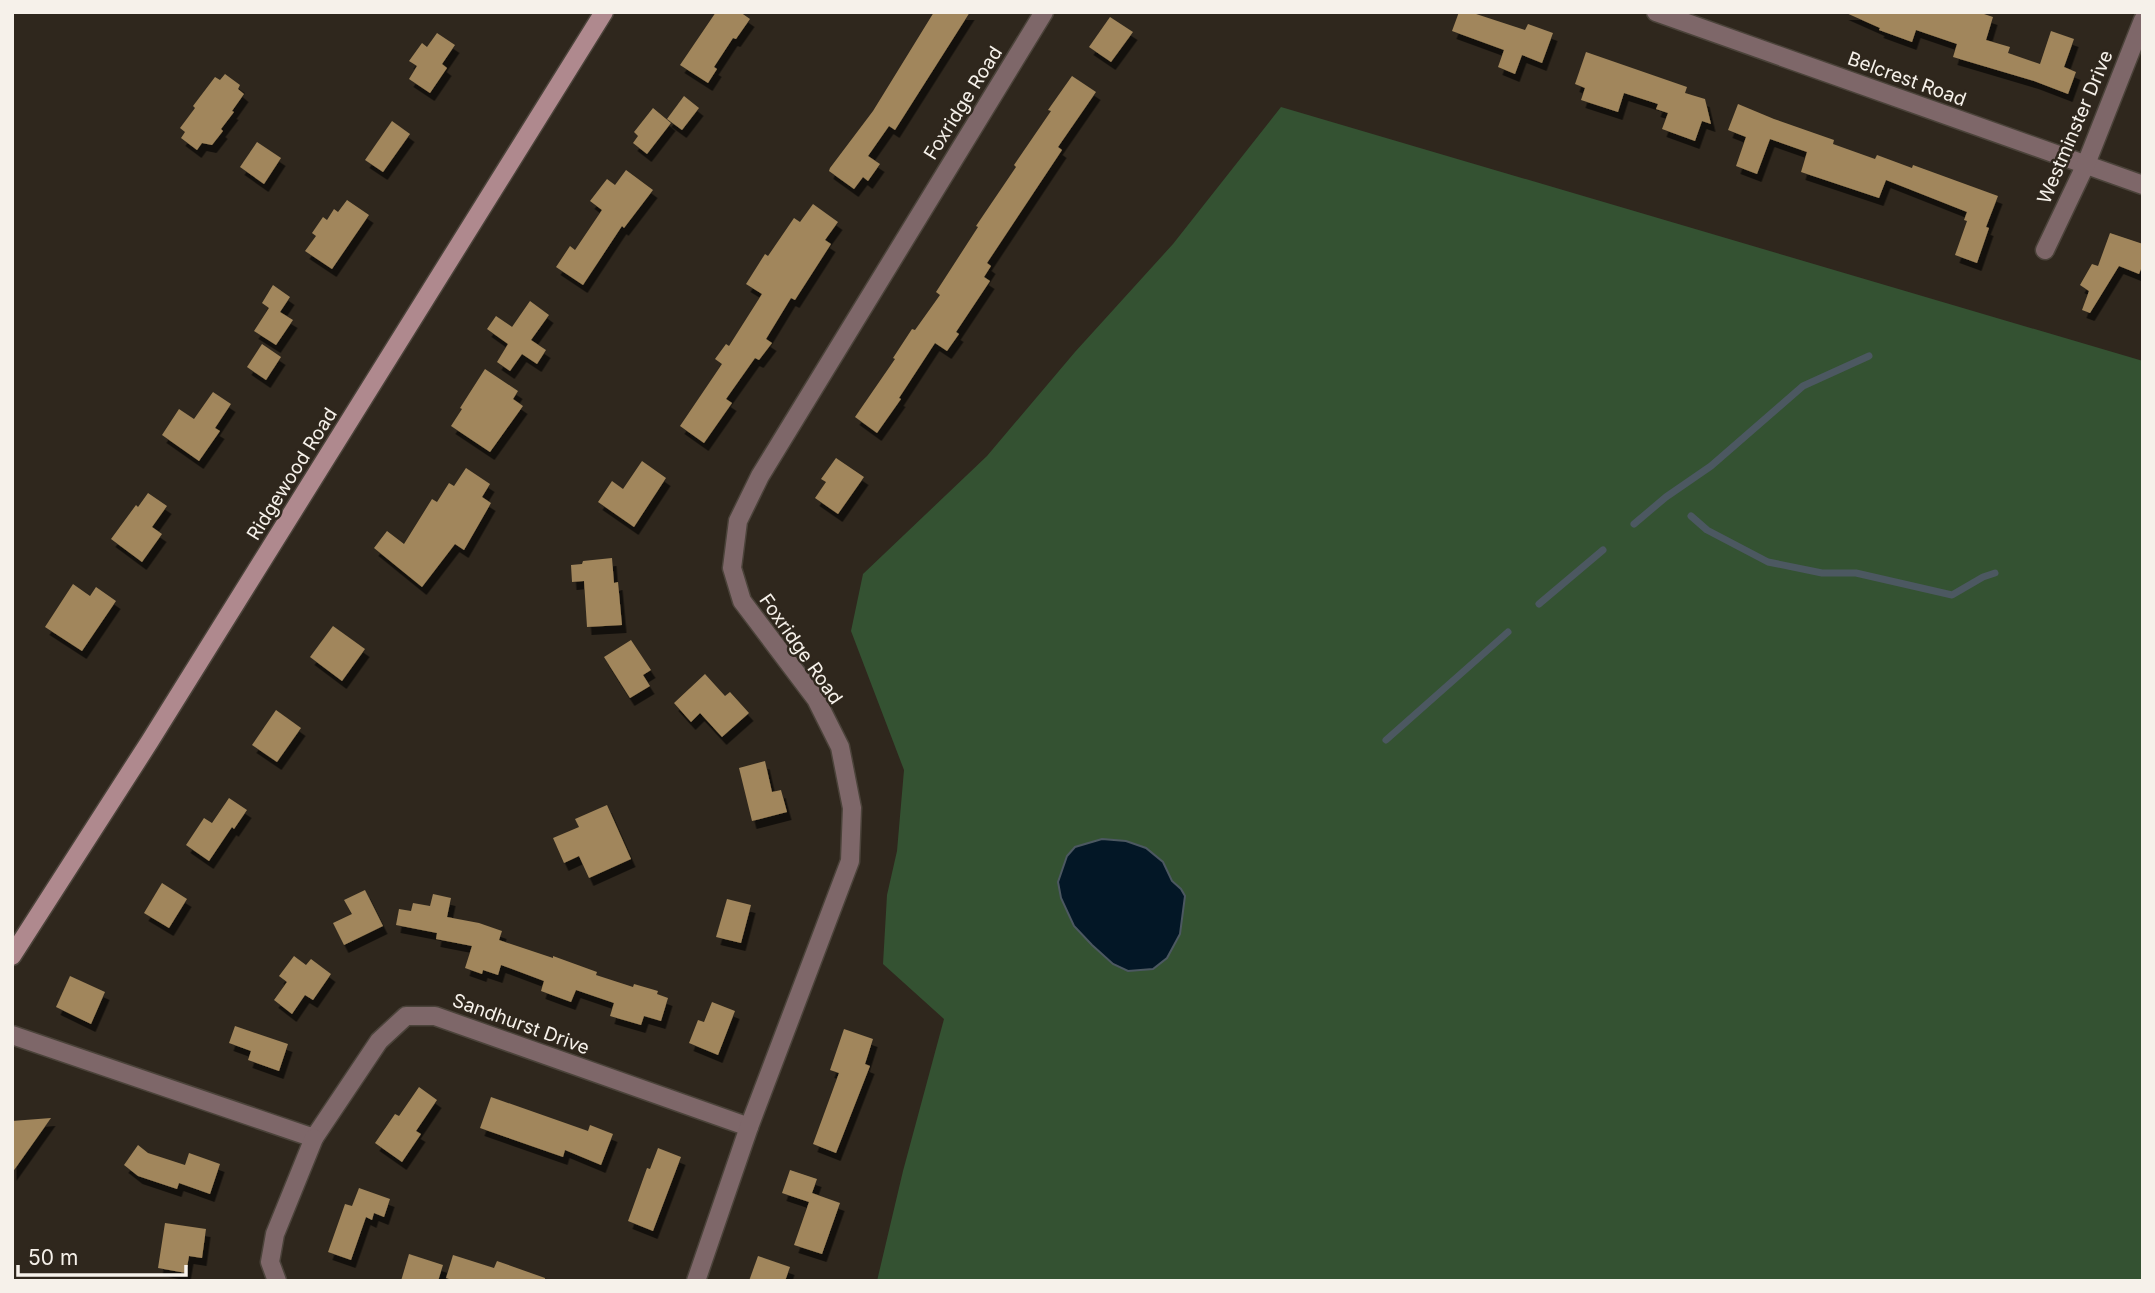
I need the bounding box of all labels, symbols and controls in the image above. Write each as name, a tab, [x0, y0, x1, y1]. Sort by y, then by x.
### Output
street label: Foxridge Road	[919, 42, 1007, 164]
street label: Belcrest Road	[1845, 47, 1969, 111]
street label: Westminster Drive	[2032, 47, 2118, 207]
street label: Ridgewood Road	[242, 404, 342, 544]
street label: Foxridge Road	[754, 589, 848, 709]
street label: Sandhurst Drive	[449, 989, 593, 1059]
scale bar	[18, 1234, 186, 1278]
text: 50 m	[28, 1245, 78, 1270]

